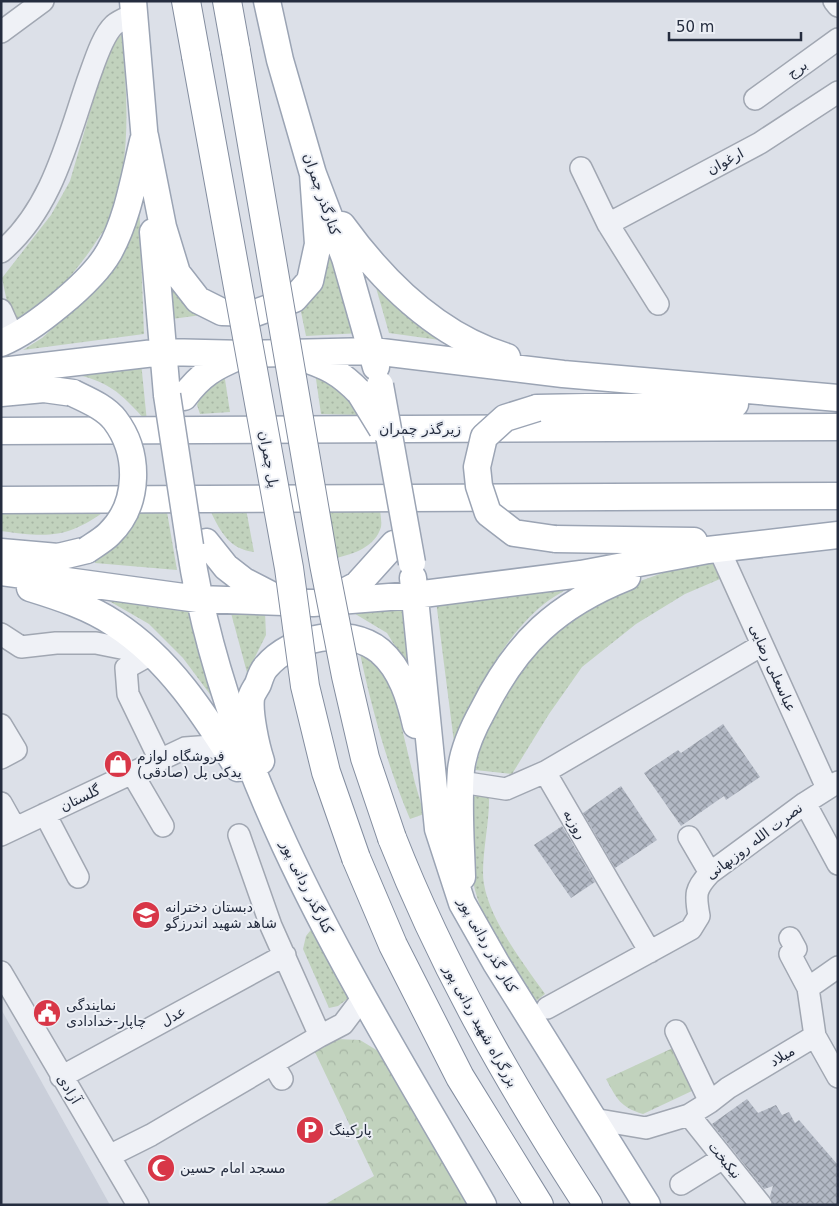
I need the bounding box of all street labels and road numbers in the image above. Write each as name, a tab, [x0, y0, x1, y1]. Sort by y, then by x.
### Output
street label: برج	[784, 56, 811, 82]
street label: ارغوان	[704, 145, 747, 178]
street label: کنارگذر چمران	[300, 151, 344, 238]
street label: زیرگذر چمران	[379, 421, 461, 438]
street label: پل چمران	[255, 429, 282, 489]
street label: عباسعلی رضایی	[746, 622, 800, 715]
street label: گلستان	[57, 782, 103, 814]
street label: نصرت الله روزبهانی	[703, 800, 806, 883]
street label: روزبه	[559, 806, 590, 842]
street label: کنارگذر ردانی پور	[276, 837, 337, 937]
street label: کنار گذر ردانی پور	[454, 894, 521, 996]
street label: بزرگراه شهید ردانی پور	[439, 961, 521, 1090]
street label: عدل	[158, 1003, 188, 1029]
street label: میلاد	[767, 1042, 797, 1070]
street label: آزادی	[53, 1071, 85, 1108]
street label: نیکبخت	[705, 1138, 745, 1182]

